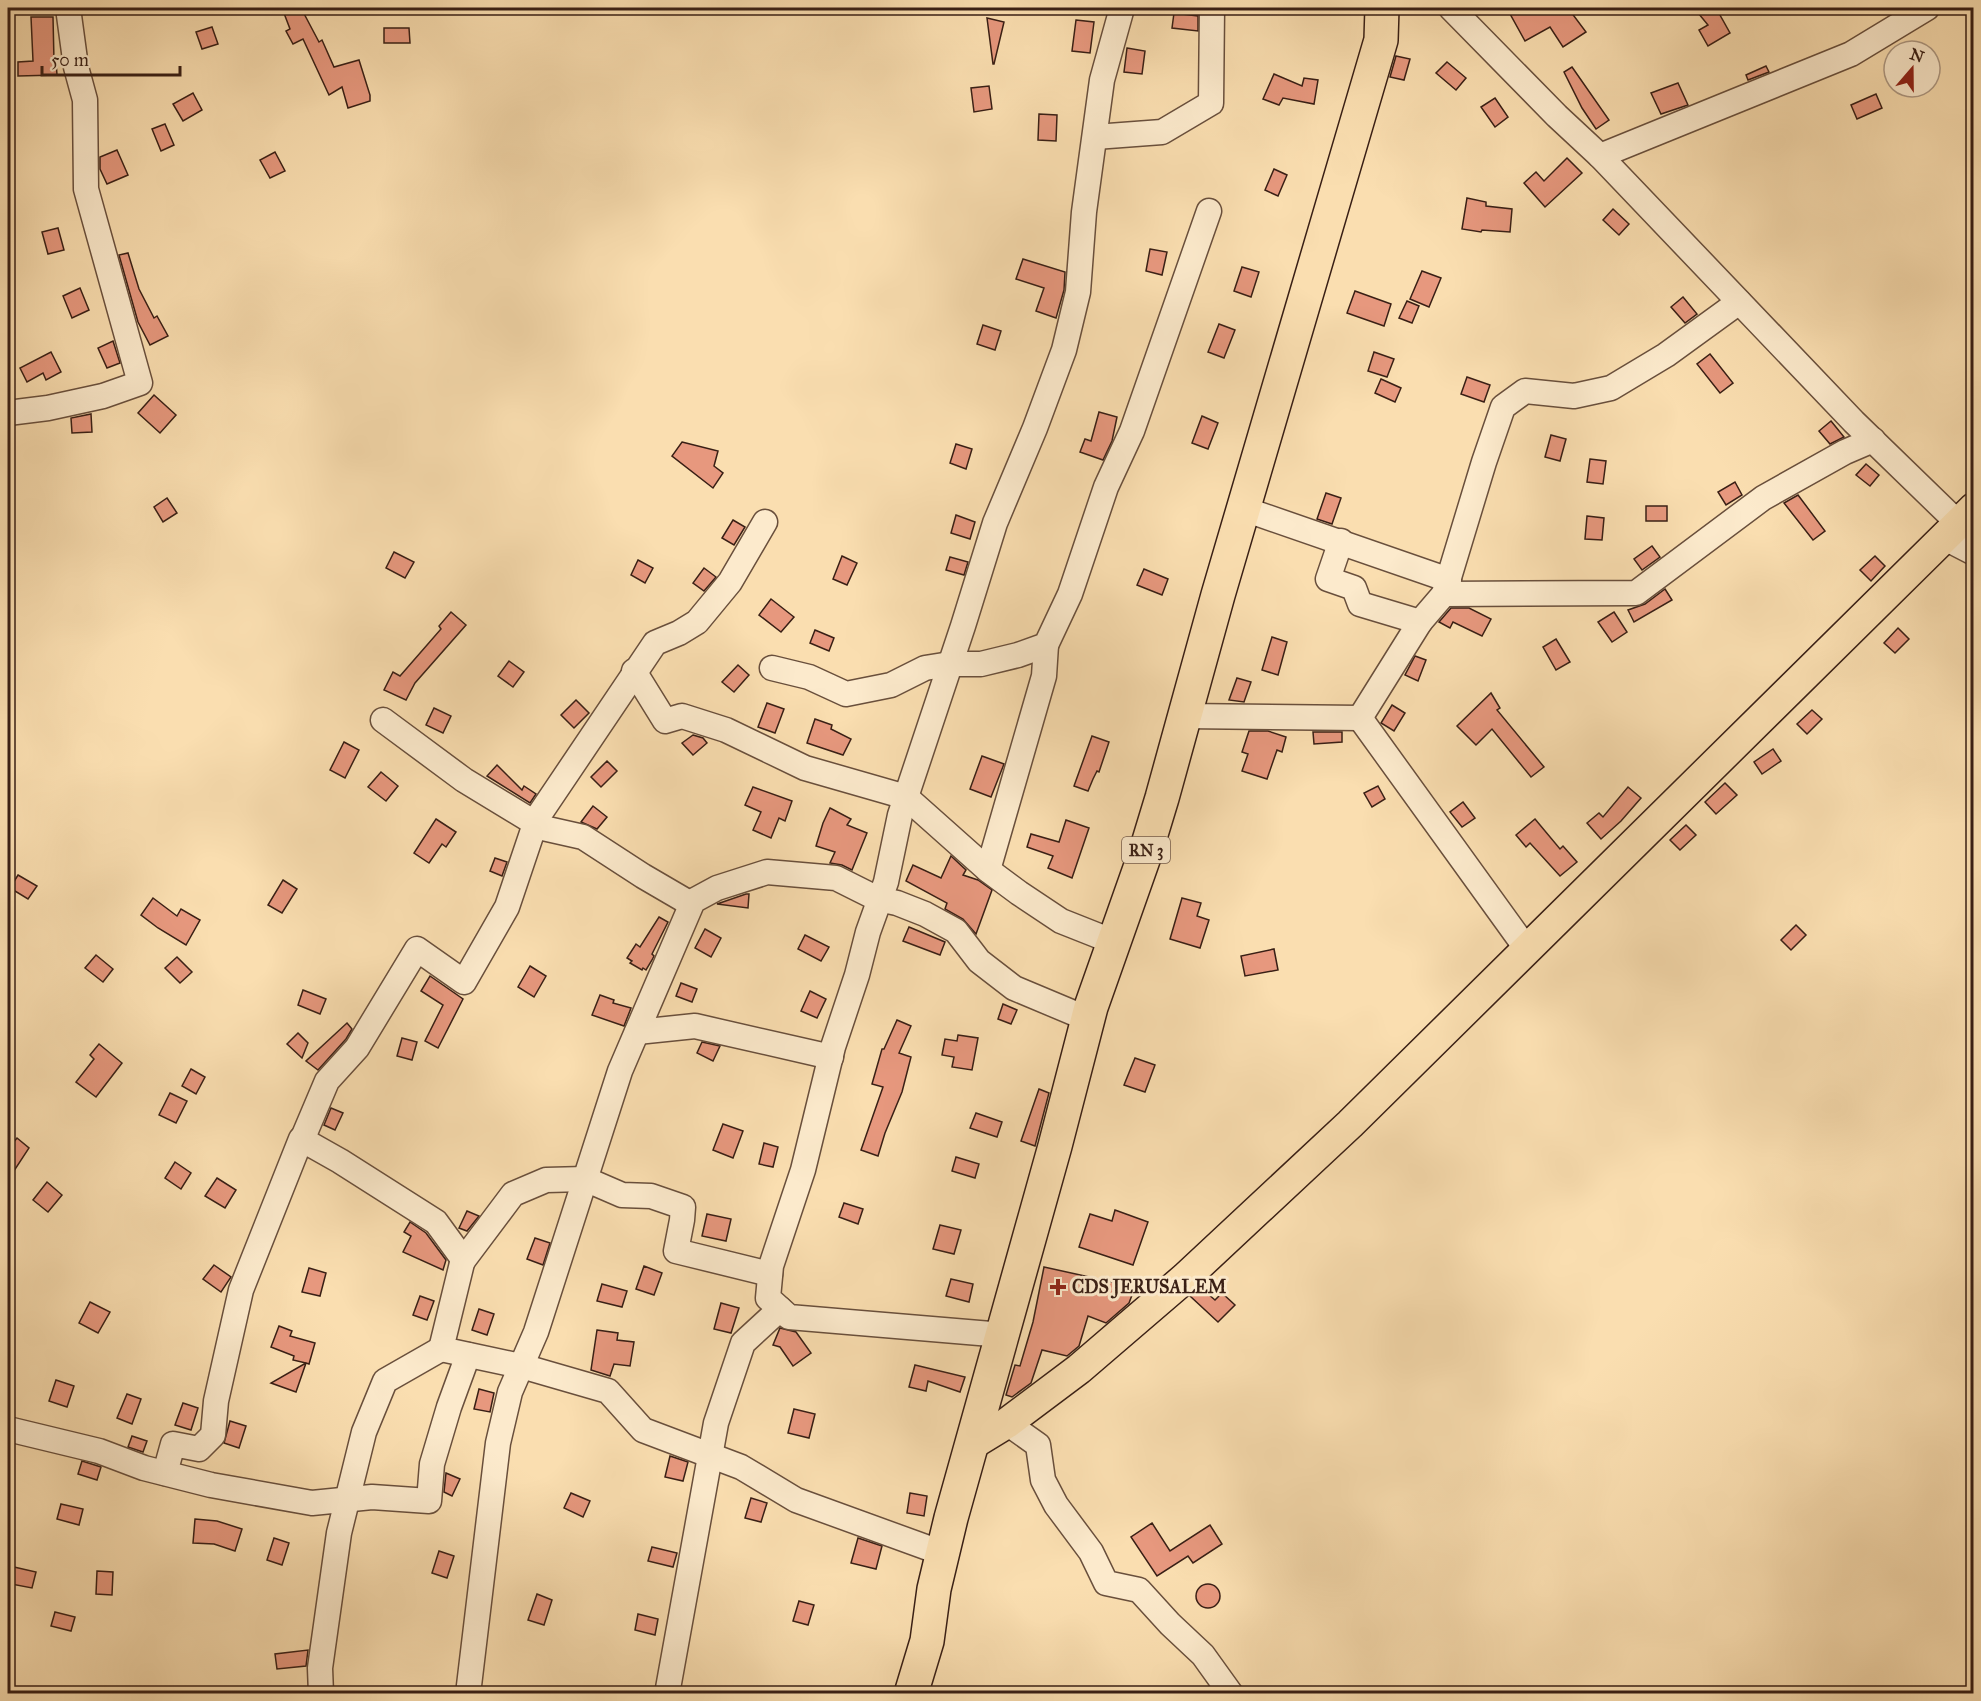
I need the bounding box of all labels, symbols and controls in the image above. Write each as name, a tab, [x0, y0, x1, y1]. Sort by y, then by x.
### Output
scale bar	[42, 39, 180, 77]
north arrow	[1882, 39, 1942, 99]
text: N	[1907, 44, 1927, 67]
text: 50 m	[51, 49, 89, 71]
road number: RN 3	[1122, 837, 1170, 863]
place label: CDS JERUSALEM	[1072, 1276, 1227, 1299]
marker: CDS JERUSALEM	[1049, 1278, 1067, 1296]

